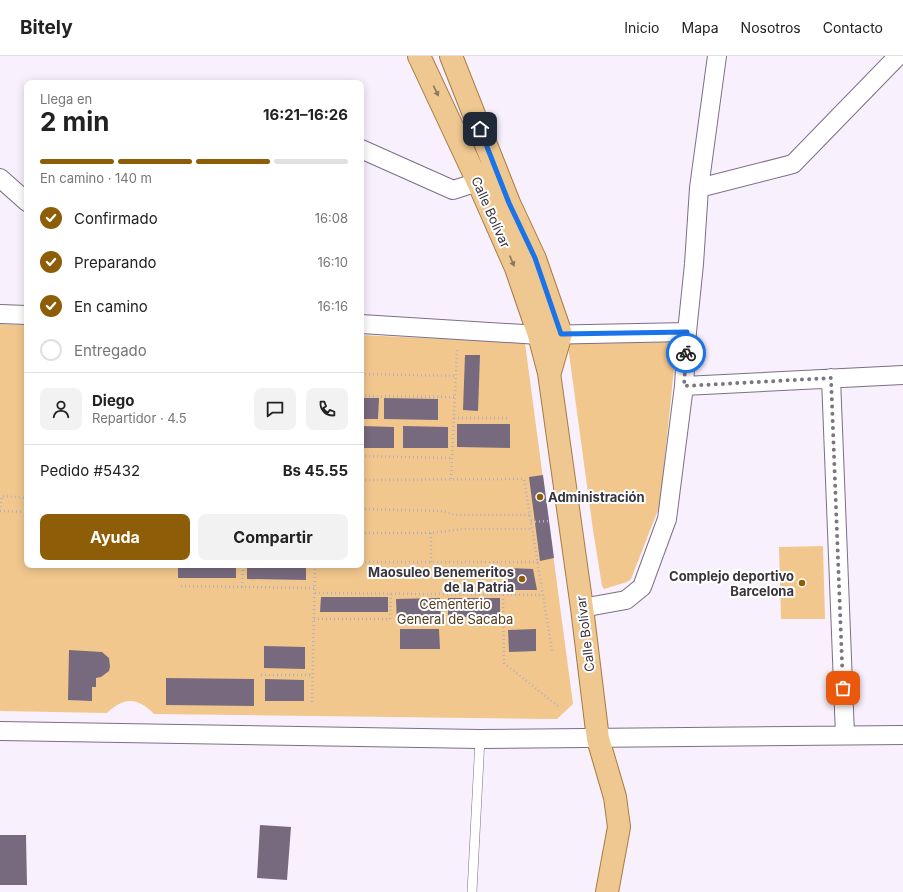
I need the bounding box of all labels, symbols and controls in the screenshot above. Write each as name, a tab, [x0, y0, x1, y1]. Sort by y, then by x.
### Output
text: Bitely	[20, 16, 73, 39]
text: Inicio	[624, 19, 660, 36]
text: Mapa	[682, 19, 719, 36]
text: Nosotros	[741, 19, 801, 36]
text: Contacto	[823, 19, 883, 36]
one-way arrow	[433, 85, 439, 97]
text: Llega en	[40, 91, 92, 107]
text: 16:21–16:26	[263, 105, 348, 124]
text: 2 min	[40, 106, 110, 137]
pin	[463, 112, 497, 146]
icon: home	[469, 118, 491, 140]
text: En camino · 140 m	[40, 170, 152, 186]
street label: Calle Bolívar	[468, 174, 514, 250]
icon: check	[40, 207, 62, 229]
text: Confirmado	[74, 209, 158, 228]
text: 16:08	[315, 210, 348, 226]
icon: check	[40, 251, 62, 273]
text: Preparando	[74, 253, 157, 272]
text: 16:10	[317, 254, 348, 270]
one-way arrow	[510, 255, 516, 267]
icon: check	[40, 295, 62, 317]
text: En camino	[74, 297, 148, 316]
text: 16:16	[318, 298, 348, 314]
courier	[666, 333, 706, 373]
text: Entregado	[74, 341, 147, 360]
icon: bike	[675, 342, 697, 364]
button: person	[40, 388, 82, 430]
button: chat	[254, 388, 296, 430]
button: phone	[306, 388, 348, 430]
text: Diego	[92, 391, 135, 410]
text: Repartidor · 4.5	[92, 410, 187, 426]
text: Pedido #5432	[40, 461, 140, 480]
text: Bs 45.55	[283, 461, 348, 480]
place label: Administración	[548, 489, 645, 505]
marker: Administración	[535, 492, 545, 502]
button: Ayuda	[40, 514, 190, 560]
button: Compartir	[198, 514, 348, 560]
place label: Maosuleo Benemeritos de la Patria	[368, 564, 514, 595]
place label: Complejo deportivo Barcelona	[669, 568, 794, 599]
marker: Maosuleo Benemeritos de la Patria	[517, 574, 527, 584]
marker: Complejo deportivo Barcelona	[797, 578, 807, 588]
street label: Calle Bolívar	[572, 595, 598, 673]
park label: Cementerio General de Sacaba	[397, 596, 513, 627]
pin	[826, 671, 860, 705]
icon: bag	[832, 677, 854, 699]

